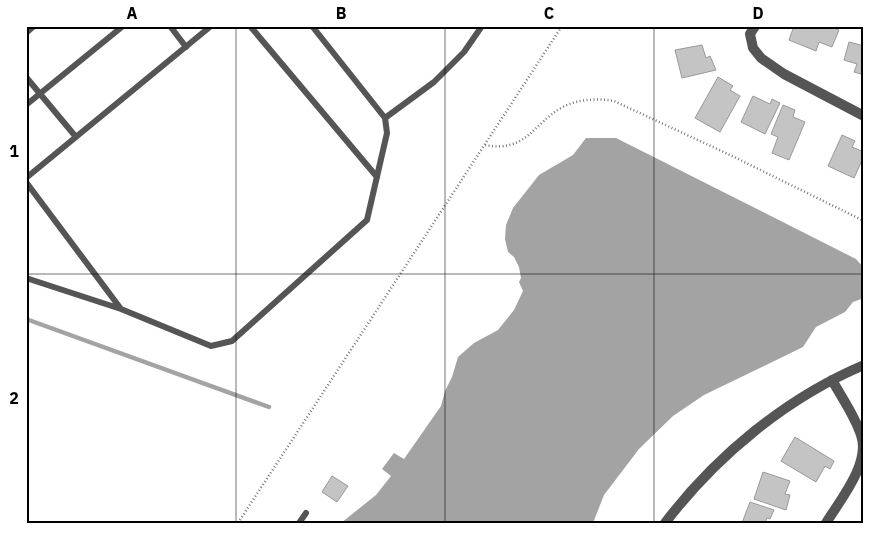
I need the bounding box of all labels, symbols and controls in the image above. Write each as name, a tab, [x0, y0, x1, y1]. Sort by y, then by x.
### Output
text: A	[127, 3, 138, 23]
text: B	[336, 3, 347, 23]
text: C	[544, 3, 554, 23]
text: D	[752, 3, 764, 23]
text: 1	[9, 141, 19, 161]
text: 2	[9, 388, 19, 408]

